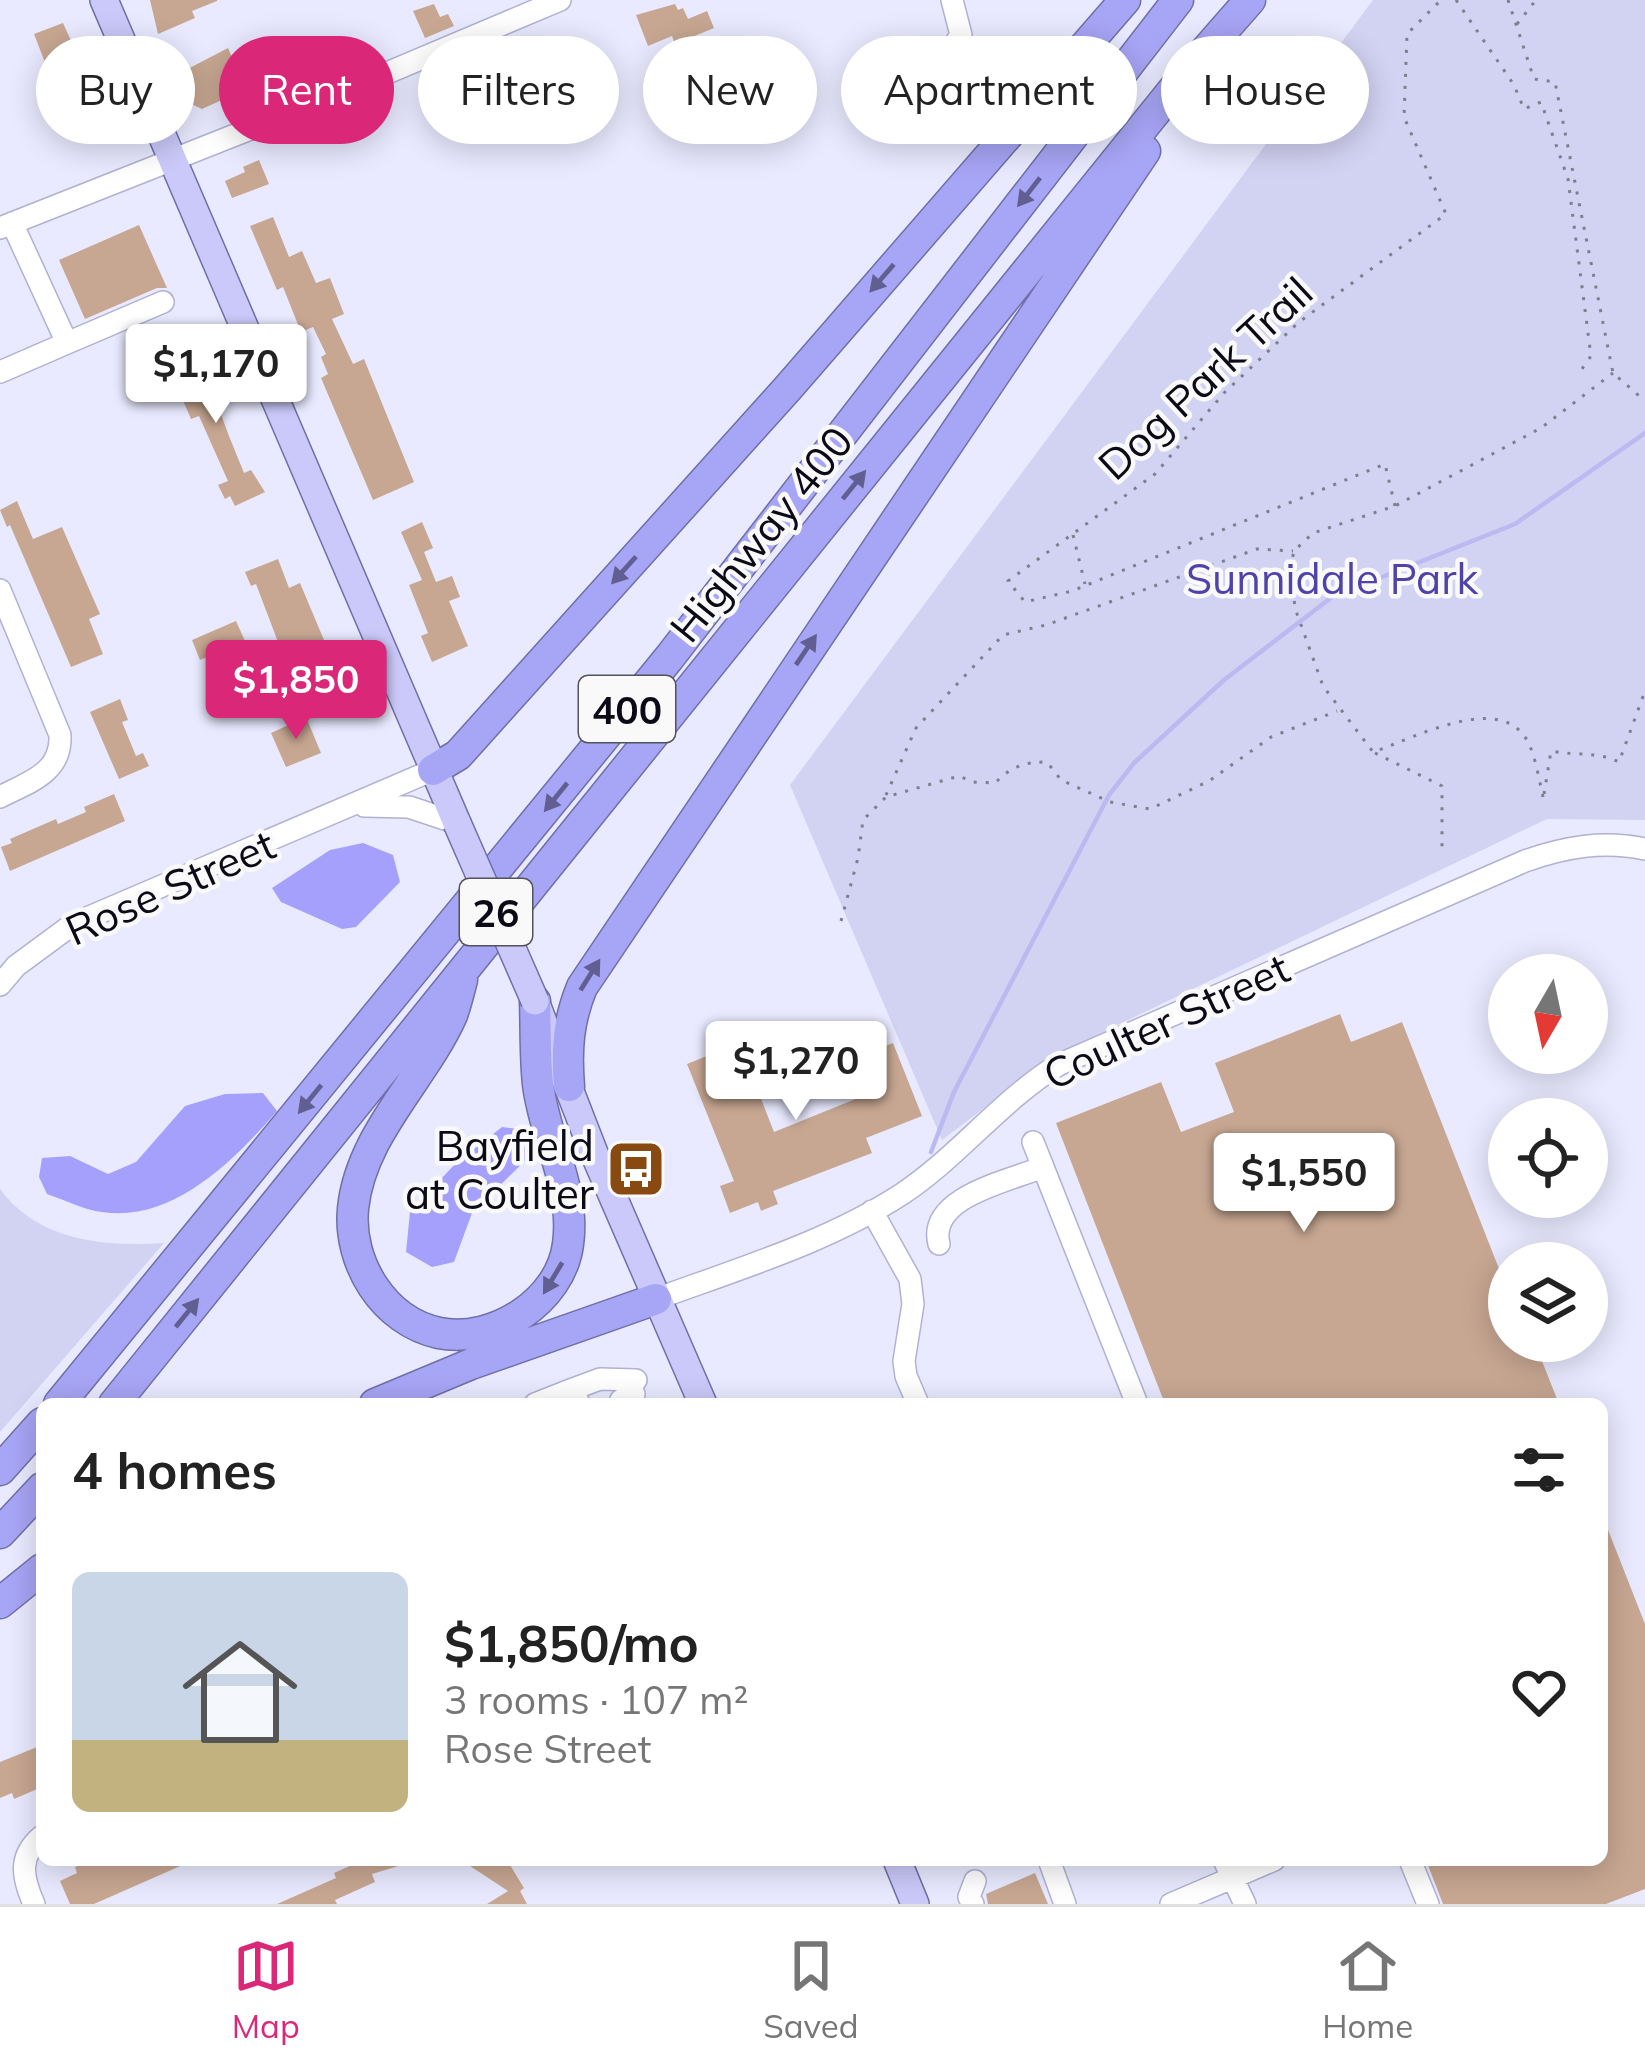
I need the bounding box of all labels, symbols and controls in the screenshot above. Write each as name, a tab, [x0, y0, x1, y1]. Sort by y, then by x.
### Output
chip: Buy	[36, 36, 195, 144]
chip: Rent	[219, 36, 394, 144]
chip: Filters	[418, 36, 619, 144]
chip: New	[643, 36, 817, 144]
chip: Apartment	[841, 36, 1137, 144]
chip: House	[1161, 36, 1369, 144]
one-way arrow	[1018, 176, 1042, 208]
one-way arrow	[870, 263, 896, 293]
street label: Dog Park Trail	[1087, 265, 1323, 491]
pin: $1,170	[118, 324, 314, 426]
text: $1,170	[153, 338, 279, 387]
street label: Highway 400	[658, 416, 864, 652]
one-way arrow	[841, 470, 866, 501]
park label: Sunnidale Park	[1186, 552, 1478, 605]
one-way arrow	[611, 555, 638, 585]
one-way arrow	[795, 634, 817, 667]
pin: $1,850	[198, 640, 394, 742]
text: $1,850	[233, 654, 359, 703]
road number: 400	[579, 676, 675, 742]
one-way arrow	[544, 781, 569, 812]
street label: Rose Street	[57, 817, 283, 957]
road number: 26	[460, 879, 532, 945]
street label: Coulter Street	[1035, 941, 1297, 1101]
north arrow	[1488, 954, 1608, 1074]
map controls	[1488, 954, 1608, 1362]
one-way arrow	[579, 958, 601, 991]
pin: $1,270	[698, 1021, 894, 1123]
text: $1,270	[733, 1035, 859, 1084]
one-way arrow	[298, 1083, 323, 1114]
button: locate	[1488, 1098, 1608, 1218]
place label: Bayfield at Coulter	[405, 1119, 595, 1220]
pin: $1,550	[1206, 1133, 1402, 1235]
bus stop icon: Bayfield at Coulter	[605, 1138, 667, 1200]
text: $1,550	[1241, 1147, 1367, 1196]
button: layers	[1488, 1242, 1608, 1362]
one-way arrow	[542, 1262, 564, 1295]
one-way arrow	[174, 1297, 199, 1328]
icon: filters	[1506, 1437, 1572, 1503]
text: 4 homes	[72, 1438, 277, 1502]
text: $1,850/mo	[444, 1611, 699, 1675]
icon: home	[168, 1620, 312, 1764]
icon: heart	[1506, 1659, 1572, 1725]
text: 3 rooms · 107 m²	[444, 1675, 748, 1724]
text: Rose Street	[444, 1724, 651, 1773]
tab: Map	[232, 1933, 300, 2046]
tab: Saved	[763, 1933, 859, 2046]
tab: Home	[1322, 1933, 1413, 2046]

